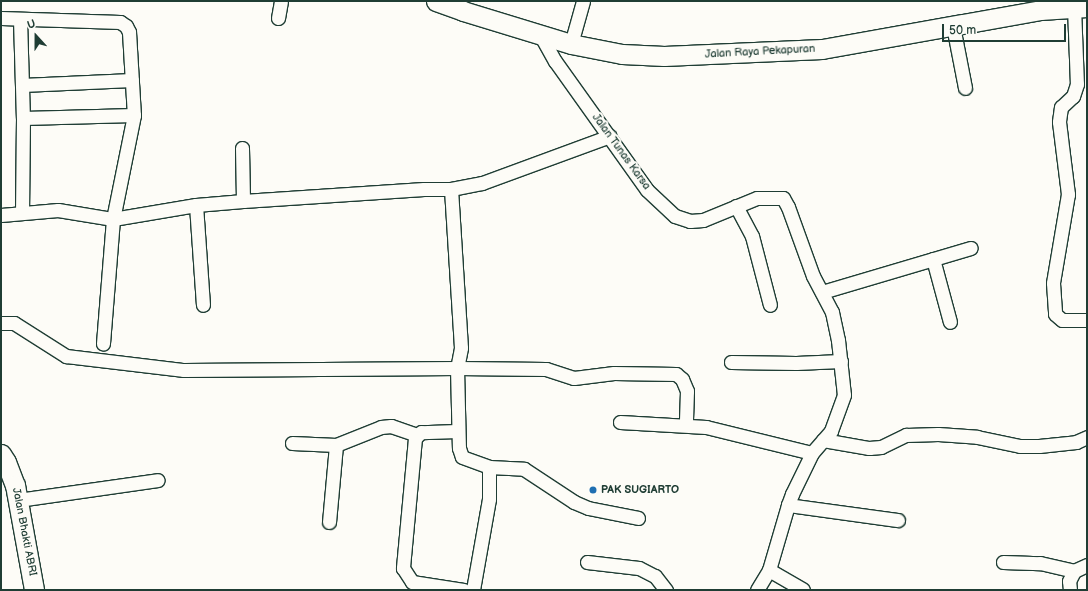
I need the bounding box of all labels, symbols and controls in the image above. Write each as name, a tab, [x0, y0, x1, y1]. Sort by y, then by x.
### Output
north arrow	[16, 16, 56, 56]
scale bar	[944, 16, 1068, 42]
text: U	[26, 17, 38, 32]
text: 50 m	[949, 23, 976, 38]
street label: Jalan Raya Pekapuran	[705, 43, 815, 61]
street label: Jalan Tunas Karsa	[589, 111, 653, 193]
place label: PAK SUGIARTO	[601, 483, 679, 497]
marker: PAK SUGIARTO	[588, 485, 598, 495]
street label: Jalan Bhakti ABRI	[9, 487, 39, 577]

